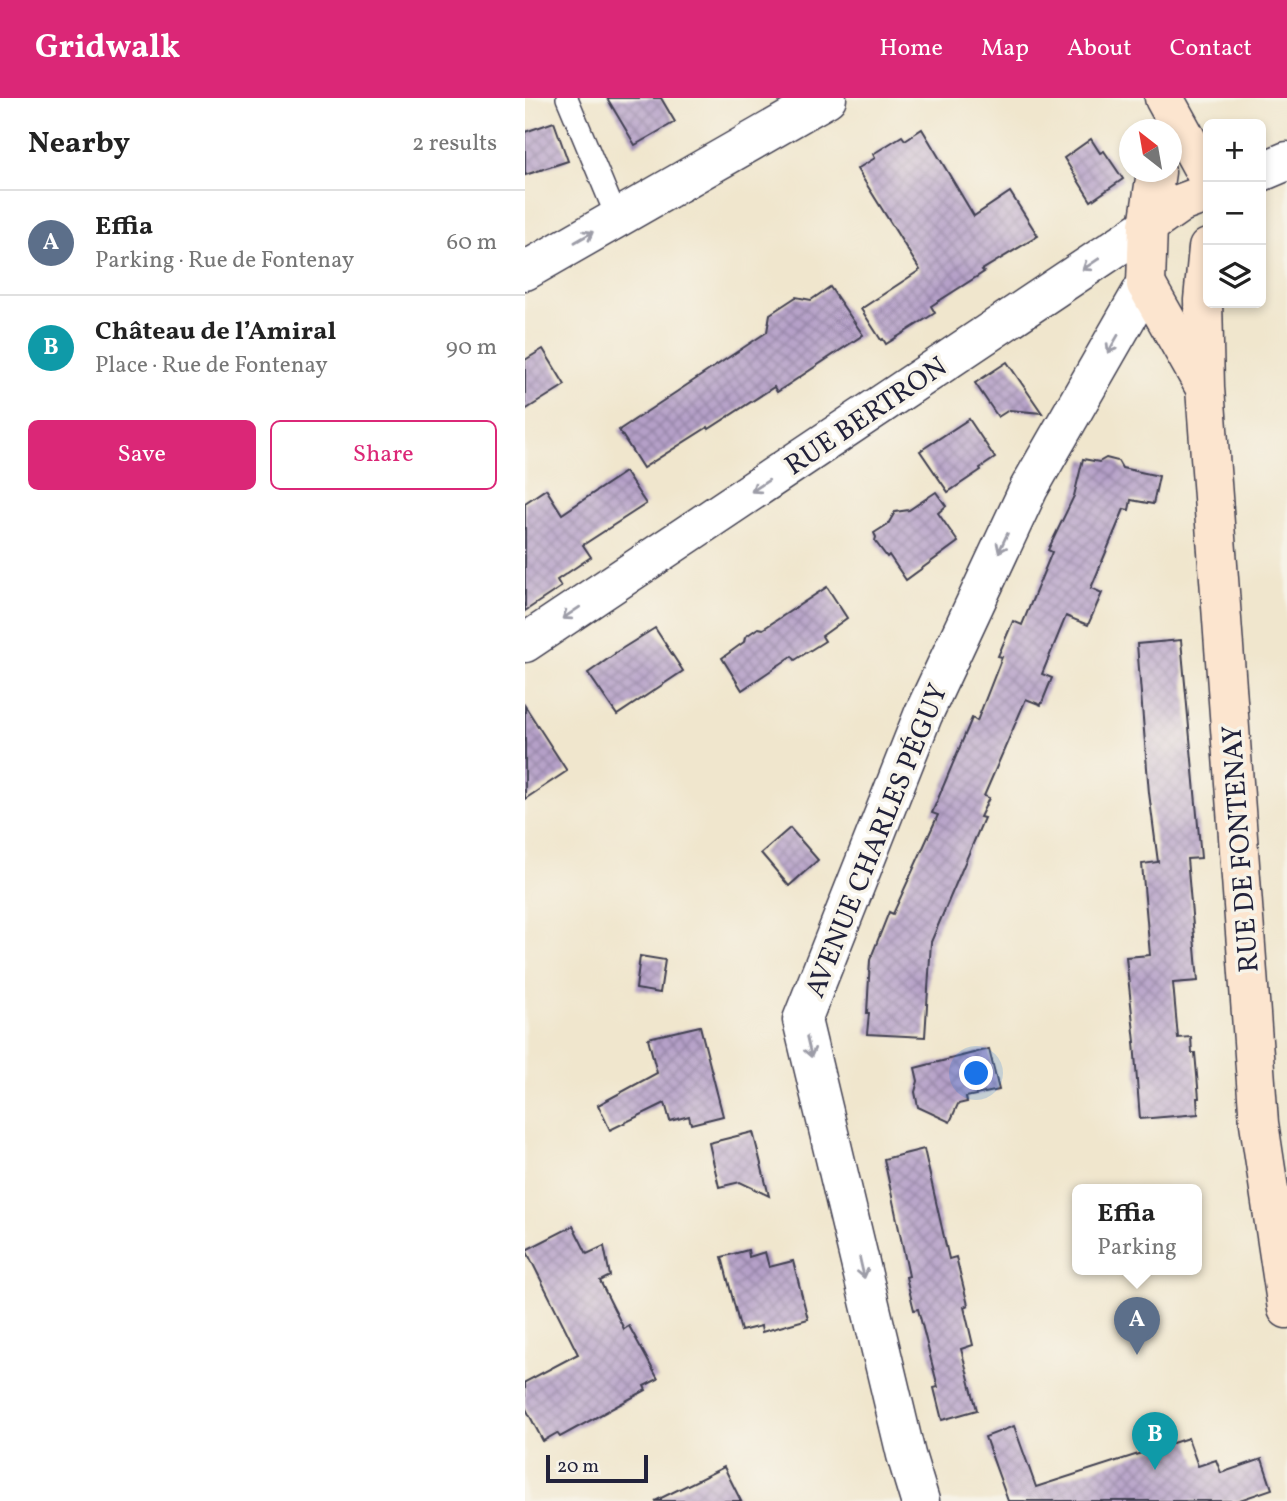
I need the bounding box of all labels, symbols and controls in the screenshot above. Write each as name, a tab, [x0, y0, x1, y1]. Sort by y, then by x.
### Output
text: Gridwalk	[35, 26, 180, 72]
text: Home	[879, 32, 943, 66]
text: Map	[981, 32, 1029, 66]
text: About	[1067, 32, 1132, 66]
text: Contact	[1170, 32, 1252, 66]
north arrow	[1119, 119, 1182, 182]
map controls	[1203, 119, 1266, 308]
button: +	[1203, 119, 1266, 182]
text: Nearby	[28, 123, 130, 165]
text: 2 results	[412, 128, 497, 160]
button: −	[1203, 182, 1266, 245]
text: Effia	[95, 209, 153, 245]
text: A	[43, 227, 59, 259]
text: 60 m	[447, 227, 497, 259]
one-way arrow	[573, 230, 594, 243]
text: Parking · Rue de Fontenay	[95, 245, 354, 277]
button: layers	[1203, 245, 1266, 308]
one-way arrow	[1082, 256, 1101, 271]
text: Château de l’Amiral	[95, 314, 336, 350]
text: B	[43, 332, 59, 364]
text: 90 m	[446, 332, 497, 364]
one-way arrow	[1106, 333, 1120, 353]
street label: RUE BERTRON	[778, 348, 955, 486]
text: Place · Rue de Fontenay	[95, 350, 328, 382]
button: Save	[28, 420, 256, 490]
button: Share	[270, 420, 497, 490]
one-way arrow	[751, 479, 770, 493]
one-way arrow	[996, 532, 1009, 553]
one-way arrow	[562, 605, 581, 620]
street label: AVENUE CHARLES PÉGUY	[796, 678, 958, 1004]
street label: RUE DE FONTENAY	[1213, 724, 1270, 974]
one-way arrow	[802, 1035, 816, 1058]
your location	[959, 1056, 993, 1090]
popup	[1072, 1184, 1202, 1275]
text: Effia	[1097, 1196, 1156, 1232]
text: Parking	[1097, 1232, 1177, 1264]
one-way arrow	[855, 1256, 869, 1279]
pin: A	[1114, 1297, 1160, 1355]
pin: B	[1132, 1412, 1178, 1470]
scale bar	[546, 1452, 647, 1484]
text: 20 m	[557, 1454, 599, 1480]

